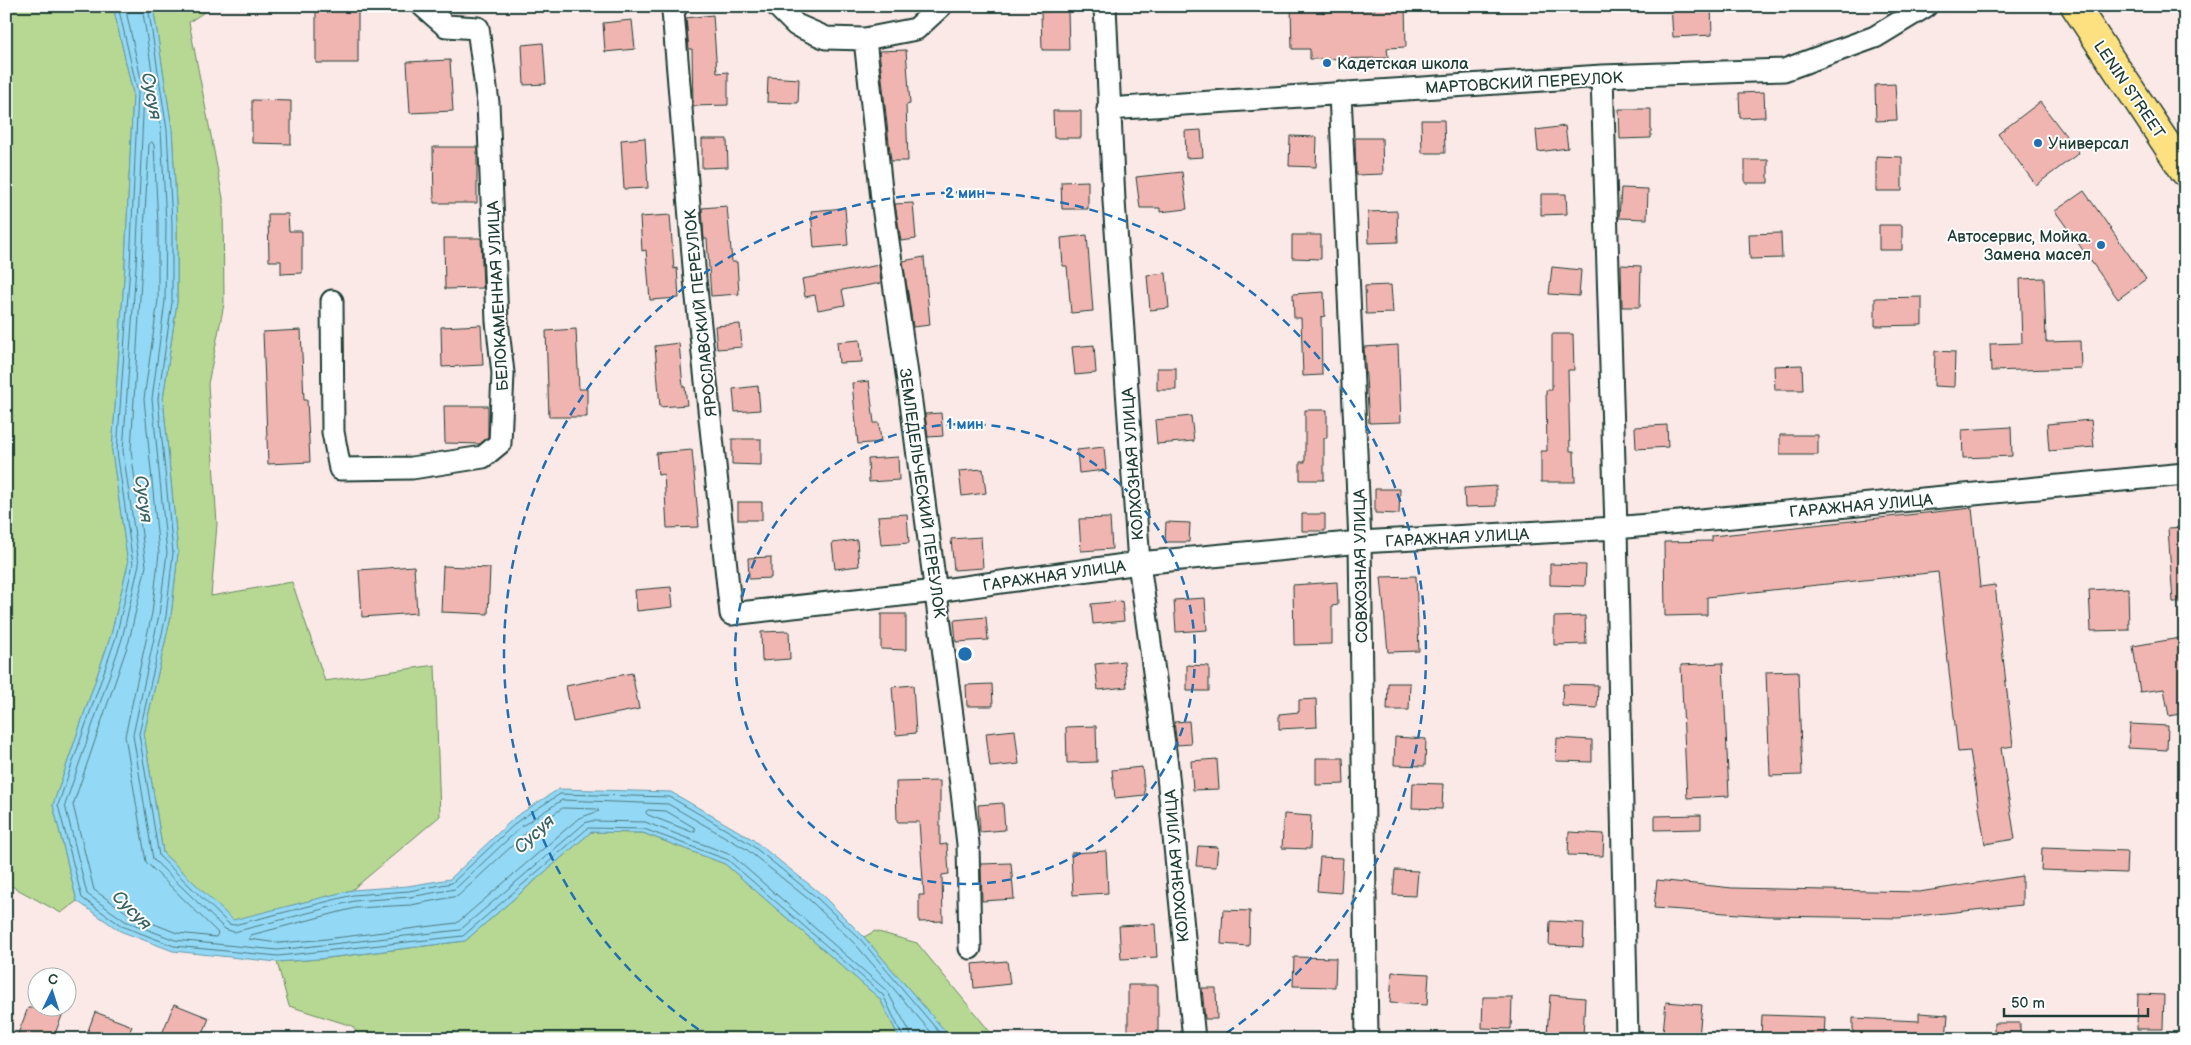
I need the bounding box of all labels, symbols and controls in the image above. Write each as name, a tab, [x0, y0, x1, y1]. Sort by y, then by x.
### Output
street label: LENIN STREET	[2089, 37, 2169, 143]
place label: Кадетская школа	[1337, 55, 1469, 74]
marker: Кадетская школа	[1321, 57, 1333, 69]
street label: МАРТОВСКИЙ ПЕРЕУЛОК	[1425, 69, 1624, 98]
water label: Сусуя	[137, 71, 166, 121]
place label: Универсал	[2048, 135, 2129, 154]
marker: Универсал	[2032, 137, 2044, 149]
text: 2 мин	[945, 184, 985, 203]
street label: БЕЛОКАМЕННАЯ УЛИЦА	[484, 200, 513, 391]
street label: ЯРОСЛАВСКИЙ ПЕРЕУЛОК	[681, 208, 722, 417]
place label: Автосервис, Мойка. Замена масел	[1947, 228, 2091, 265]
marker: Автосервис, Мойка. Замена масел	[2095, 239, 2107, 251]
street label: ЗЕМЛЕДЕЛЬЧЕСКИЙ ПЕРЕУЛОК	[895, 367, 949, 620]
street label: КОЛХОЗНАЯ УЛИЦА	[1119, 387, 1148, 541]
text: 1 мин	[946, 415, 984, 434]
water label: Сусуя	[130, 474, 157, 524]
street label: СОВХОЗНАЯ УЛИЦА	[1351, 488, 1372, 643]
street label: ГАРАЖНАЯ УЛИЦА	[1789, 491, 1934, 522]
street label: ГАРАЖНАЯ УЛИЦА	[1385, 525, 1530, 552]
street label: ГАРАЖНАЯ УЛИЦА	[982, 557, 1127, 596]
centre of rings	[956, 645, 974, 663]
street label: КОЛХОЗНАЯ УЛИЦА	[1161, 788, 1194, 943]
water label: Сусуя	[510, 810, 559, 858]
water label: Сусуя	[107, 886, 156, 935]
north arrow	[28, 968, 78, 1018]
text: С	[47, 971, 59, 988]
scale bar	[2004, 985, 2147, 1017]
text: 50 m	[2011, 994, 2045, 1013]

